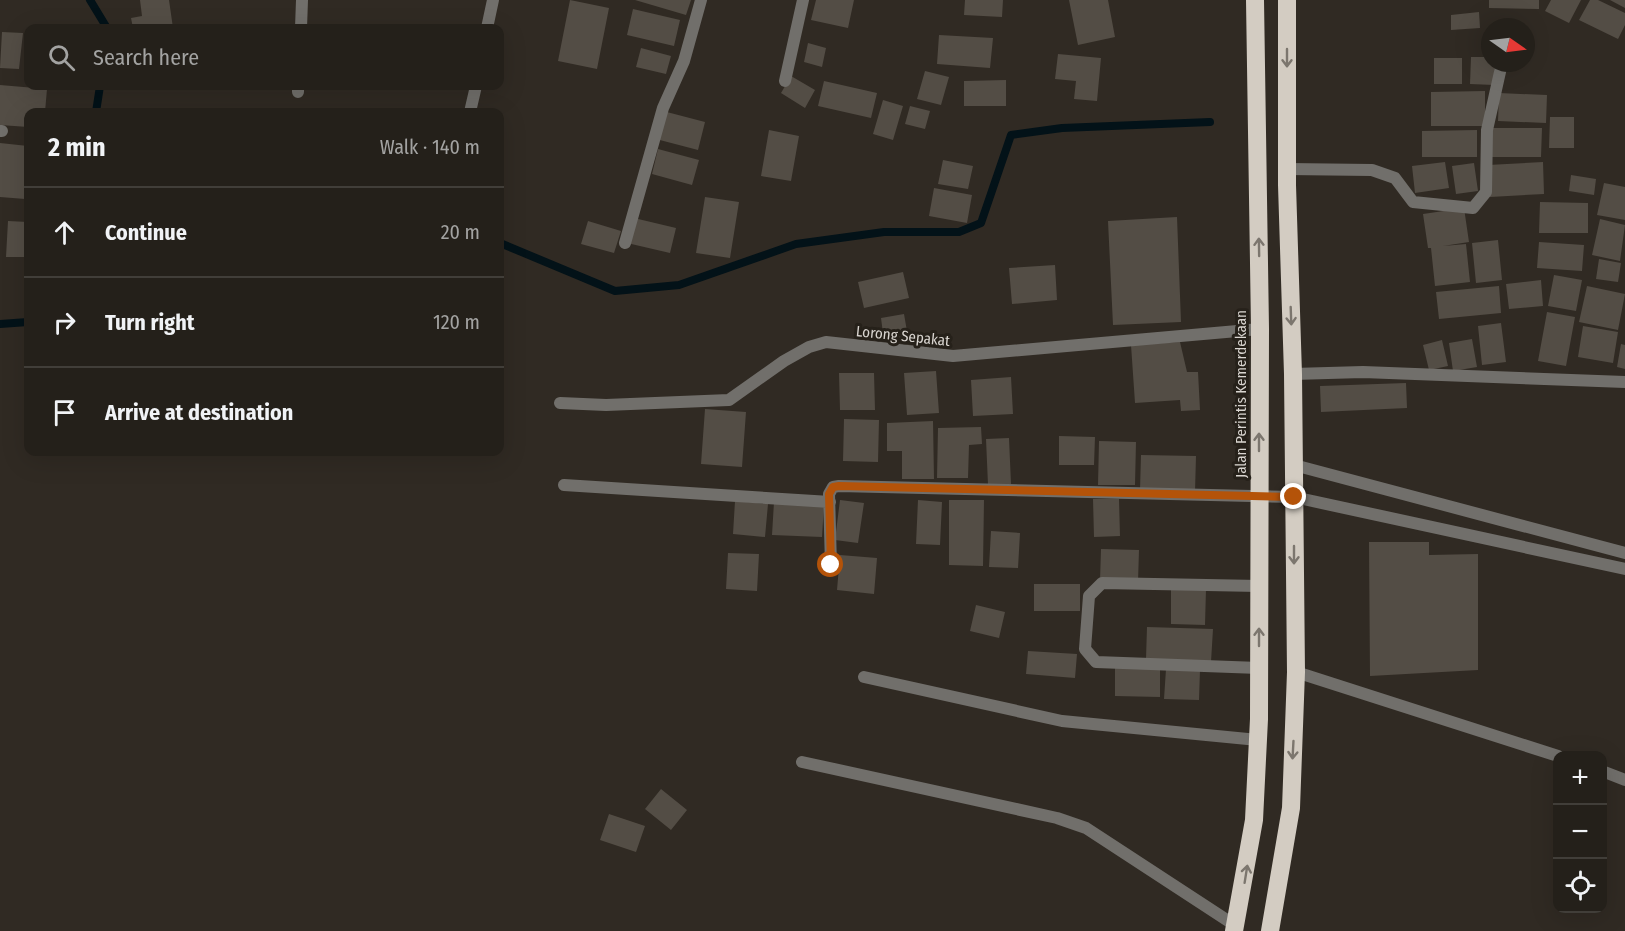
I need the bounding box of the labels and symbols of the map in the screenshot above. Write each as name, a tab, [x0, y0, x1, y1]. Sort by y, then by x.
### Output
north arrow	[1481, 18, 1535, 72]
one-way arrow	[1281, 48, 1293, 68]
one-way arrow	[1253, 238, 1265, 258]
one-way arrow	[1285, 306, 1296, 326]
street label: Jalan Perintis Kemerdekaan	[1232, 310, 1250, 478]
street label: Lorong Sepakat	[855, 322, 951, 350]
one-way arrow	[1253, 433, 1265, 453]
route end	[1280, 483, 1306, 509]
one-way arrow	[1288, 545, 1300, 565]
route start	[817, 551, 843, 577]
one-way arrow	[1253, 628, 1265, 648]
one-way arrow	[1288, 740, 1299, 760]
one-way arrow	[1241, 864, 1252, 884]

